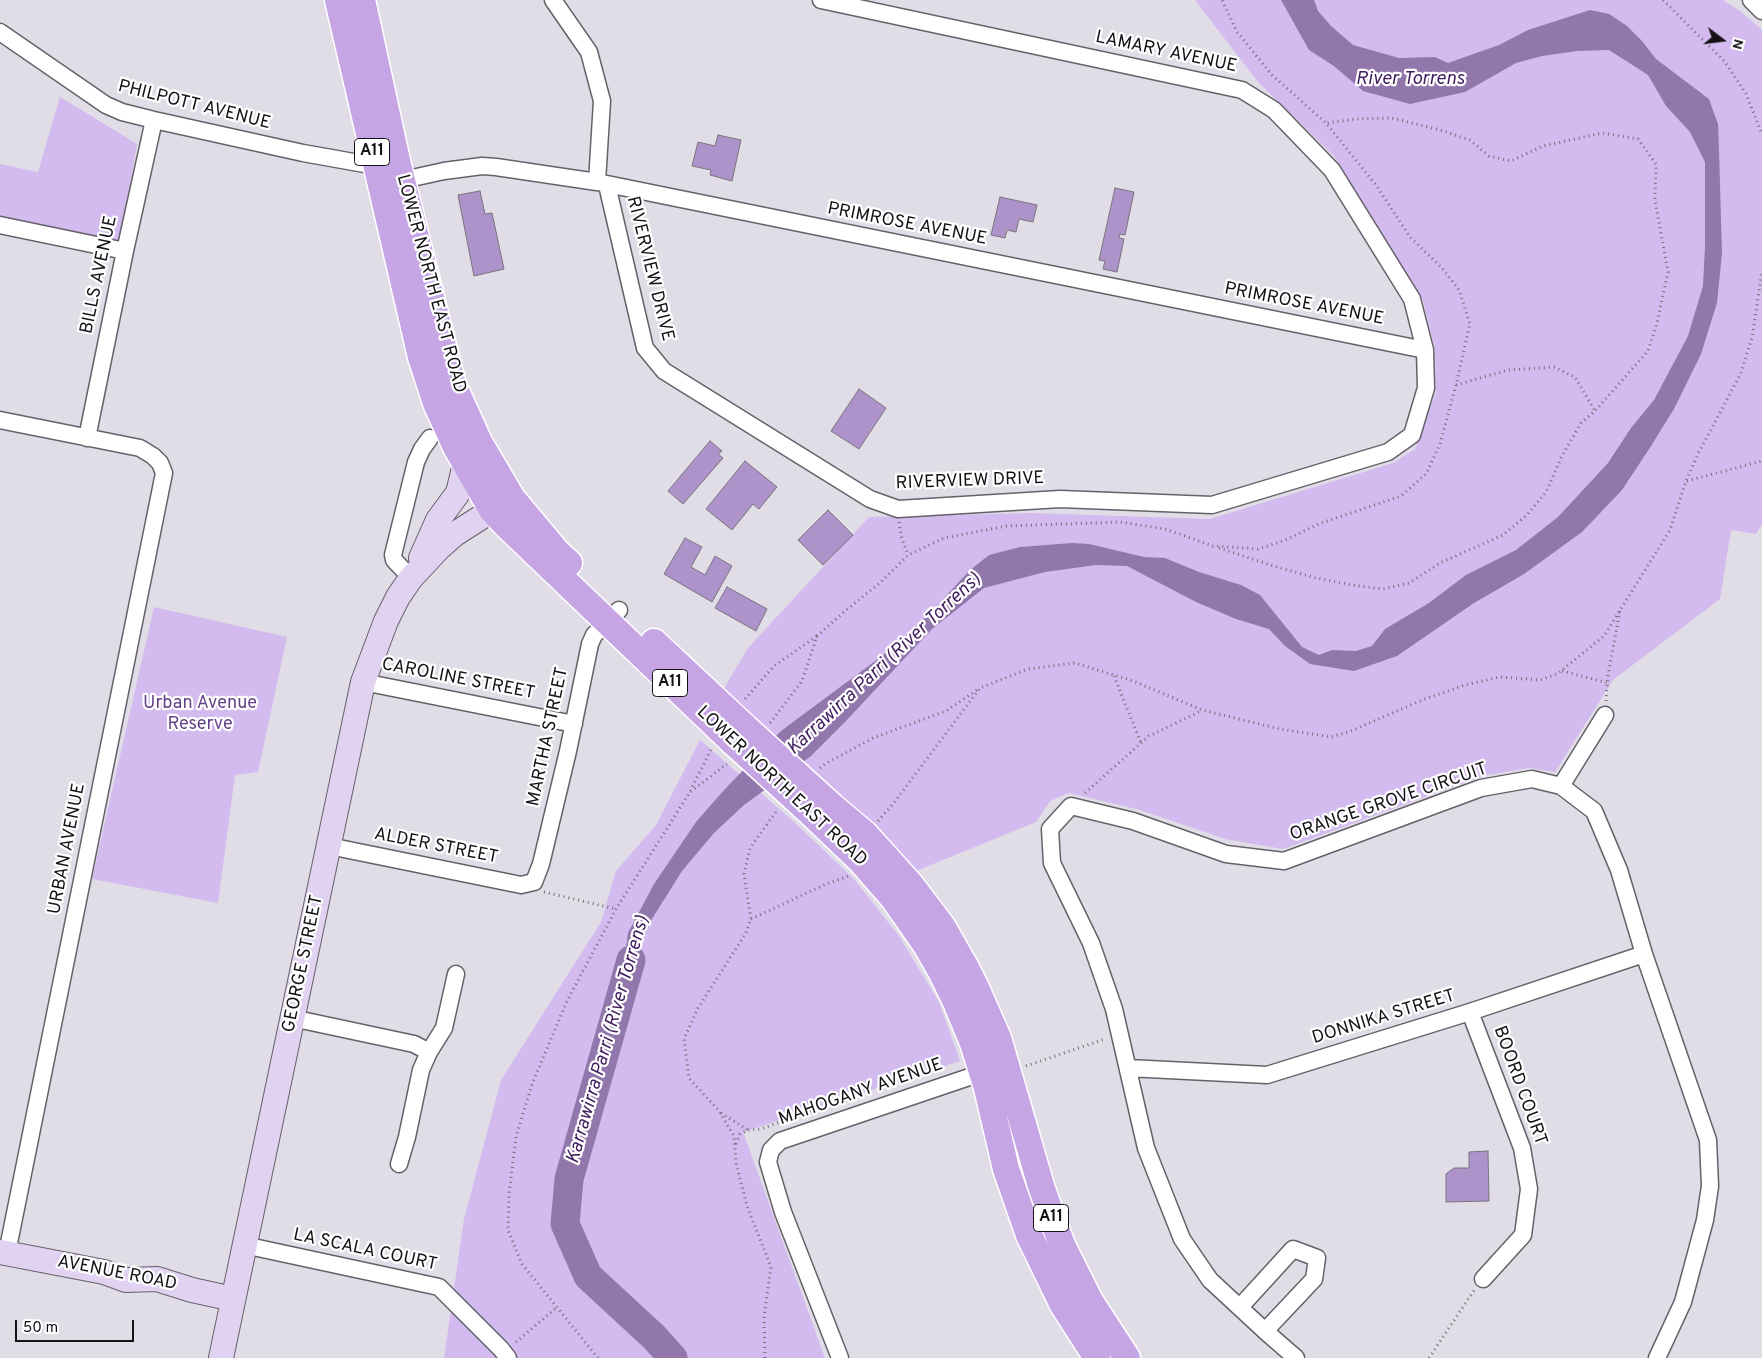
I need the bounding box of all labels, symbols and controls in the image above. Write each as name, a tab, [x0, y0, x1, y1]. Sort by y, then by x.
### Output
north arrow	[1697, 15, 1747, 65]
street label: LAMARY AVENUE	[1093, 27, 1239, 79]
text: N	[1727, 37, 1746, 51]
water label: River Torrens	[1355, 69, 1465, 91]
street label: PHILPOTT AVENUE	[115, 77, 273, 135]
road number: A11	[354, 138, 390, 166]
street label: LOWER NORTH EAST ROAD	[390, 172, 470, 396]
street label: RIVERVIEW DRIVE	[621, 194, 677, 344]
street label: PRIMROSE AVENUE	[825, 199, 989, 251]
street label: BILLS AVENUE	[77, 214, 123, 336]
street label: PRIMROSE AVENUE	[1222, 279, 1386, 331]
street label: RIVERVIEW DRIVE	[895, 469, 1045, 495]
water label: Karrawirra Parri (River Torrens)	[783, 569, 987, 761]
street label: CAROLINE STREET	[380, 655, 536, 705]
street label: MARTHA STREET	[524, 666, 574, 808]
road number: A11	[652, 670, 688, 696]
park label: Urban Avenue Reserve	[143, 693, 257, 736]
street label: LOWER NORTH EAST ROAD	[691, 702, 871, 872]
street label: ORANGE GROVE CIRCUIT	[1287, 759, 1491, 847]
street label: URBAN AVENUE	[45, 782, 91, 916]
street label: ALDER STREET	[372, 824, 500, 870]
street label: GEORGE STREET	[279, 893, 329, 1035]
water label: Karrawirra Parri (River Torrens)	[563, 913, 655, 1167]
street label: DONNIKA STREET	[1310, 986, 1458, 1050]
street label: BOORD COURT	[1487, 1023, 1551, 1149]
street label: MAHOGANY AVENUE	[776, 1055, 946, 1131]
road number: A11	[1034, 1204, 1068, 1232]
street label: LA SCALA COURT	[291, 1225, 439, 1277]
street label: AVENUE ROAD	[55, 1252, 179, 1296]
scale bar	[18, 1310, 136, 1342]
text: 50 m	[23, 1319, 58, 1338]

